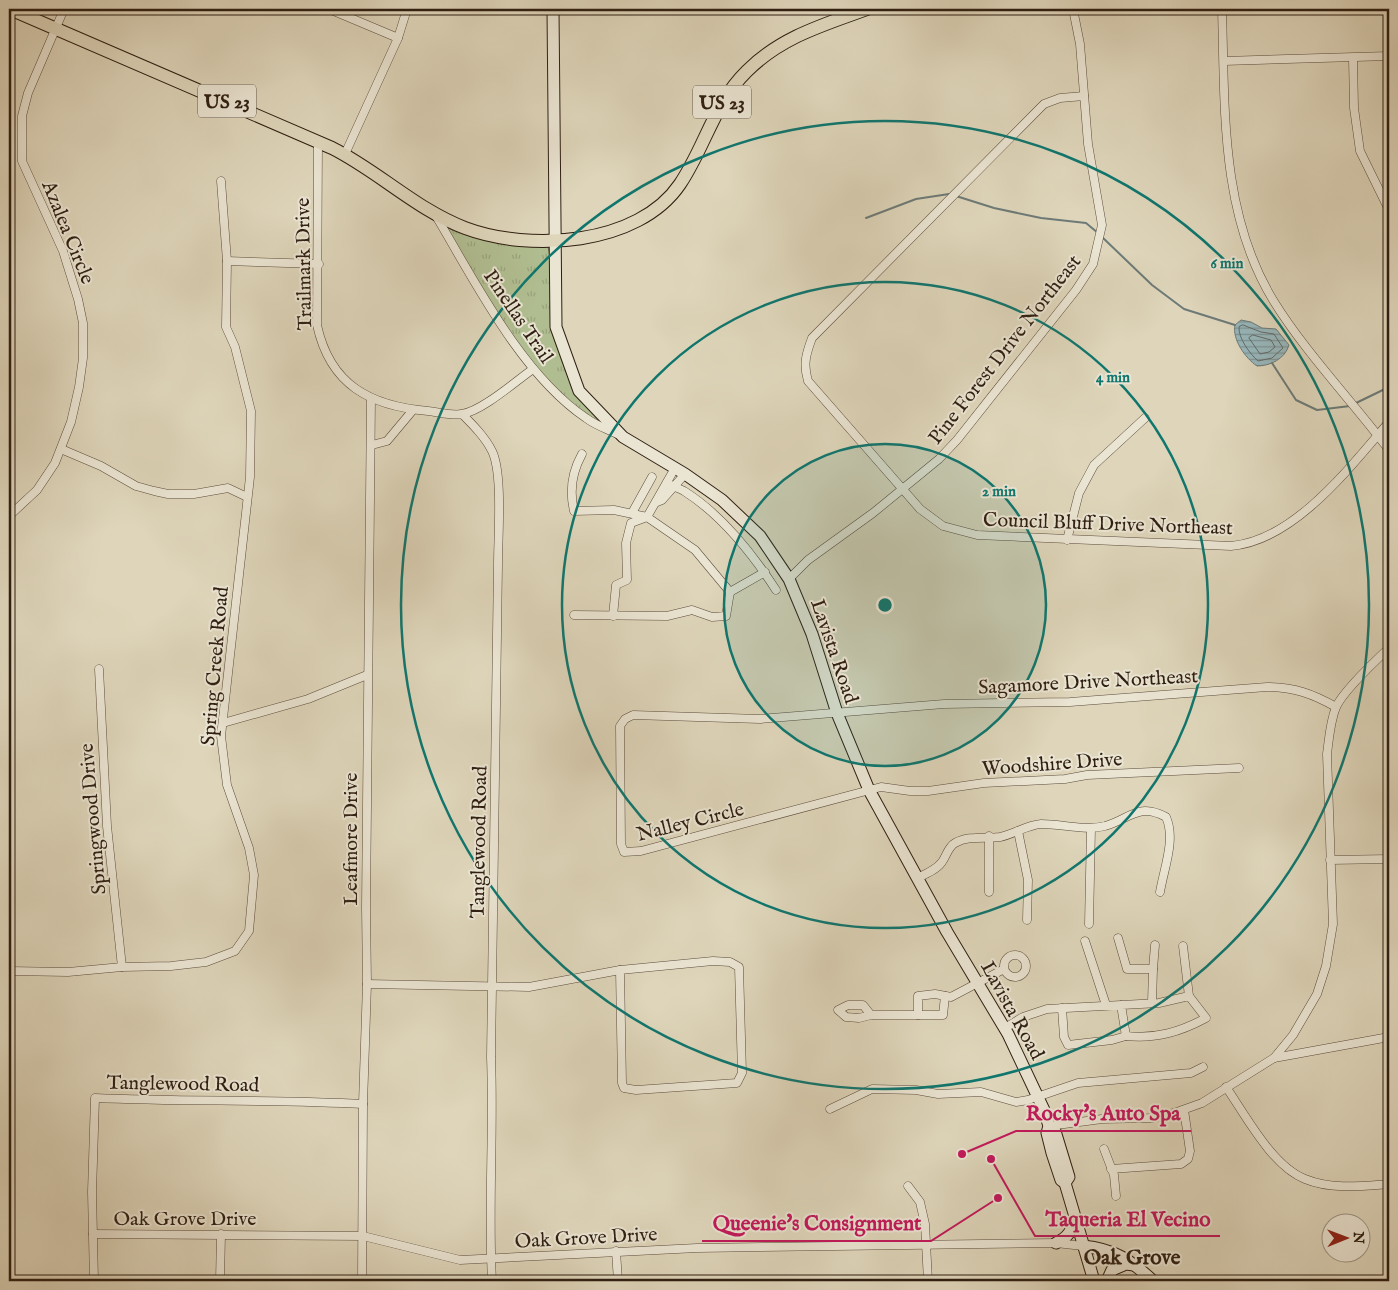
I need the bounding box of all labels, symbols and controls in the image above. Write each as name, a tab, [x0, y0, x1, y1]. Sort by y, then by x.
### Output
road number: US 23	[198, 84, 256, 118]
road number: US 23	[693, 85, 751, 118]
street label: Azalea Circle	[35, 176, 100, 288]
street label: Trailmark Drive	[291, 197, 318, 331]
street label: Pine Forest Drive Northeast	[923, 250, 1087, 450]
text: 6 min	[1210, 254, 1244, 273]
street label: Pinellas Trail	[477, 265, 558, 369]
text: 4 min	[1096, 368, 1130, 387]
text: 2 min	[982, 482, 1016, 501]
street label: Council Bluff Drive Northeast	[983, 508, 1233, 541]
street label: Spring Creek Road	[196, 585, 235, 747]
street label: Lavista Road	[804, 596, 863, 707]
centre of rings	[876, 596, 894, 614]
street label: Sagamore Drive Northeast	[977, 664, 1199, 701]
street label: Springwood Drive	[74, 742, 113, 896]
street label: Woodshire Drive	[981, 747, 1123, 782]
street label: Tanglewood Road	[466, 765, 493, 919]
street label: Leafmore Drive	[339, 772, 364, 906]
street label: Nalley Circle	[634, 797, 747, 848]
street label: Lavista Road	[974, 957, 1049, 1065]
street label: Tanglewood Road	[106, 1071, 260, 1098]
callout: Rocky's Auto Spa	[1016, 1095, 1191, 1131]
text: Rocky's Auto Spa	[1026, 1101, 1181, 1128]
callout: Taqueria El Vecino	[1035, 1200, 1220, 1236]
callout: Queenie's Consignment	[702, 1205, 931, 1241]
street label: Oak Grove Drive	[113, 1207, 257, 1232]
text: Taqueria El Vecino	[1044, 1207, 1211, 1234]
text: Queenie's Consignment	[713, 1211, 922, 1238]
north arrow	[1320, 1212, 1370, 1262]
street label: Oak Grove Drive	[514, 1222, 658, 1255]
text: N	[1349, 1231, 1367, 1244]
district label: Oak Grove	[1084, 1245, 1181, 1272]

